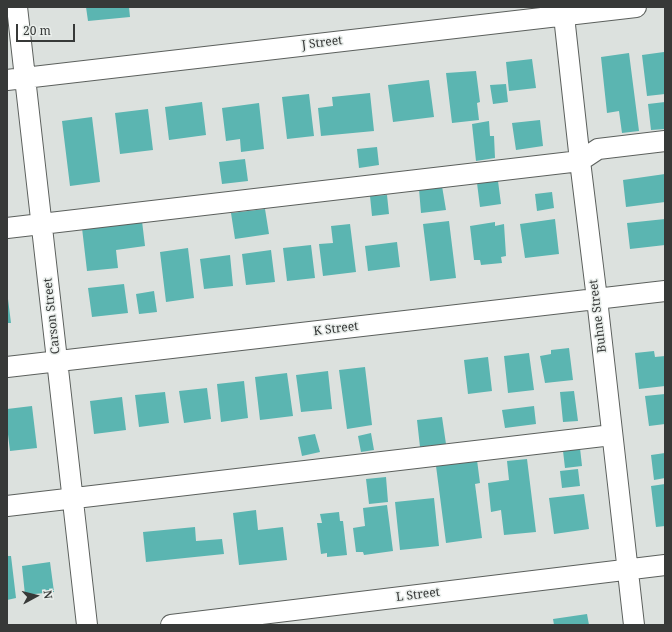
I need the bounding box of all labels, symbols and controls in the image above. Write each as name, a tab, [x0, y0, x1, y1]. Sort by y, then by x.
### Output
scale bar	[18, 16, 77, 42]
text: 20 m	[23, 22, 51, 39]
street label: J Street	[301, 33, 343, 53]
street label: Carson Street	[41, 277, 63, 355]
street label: Buhne Street	[586, 278, 610, 354]
street label: K Street	[313, 319, 359, 339]
north arrow	[16, 576, 56, 616]
street label: L Street	[395, 585, 441, 605]
text: N	[40, 589, 56, 600]

